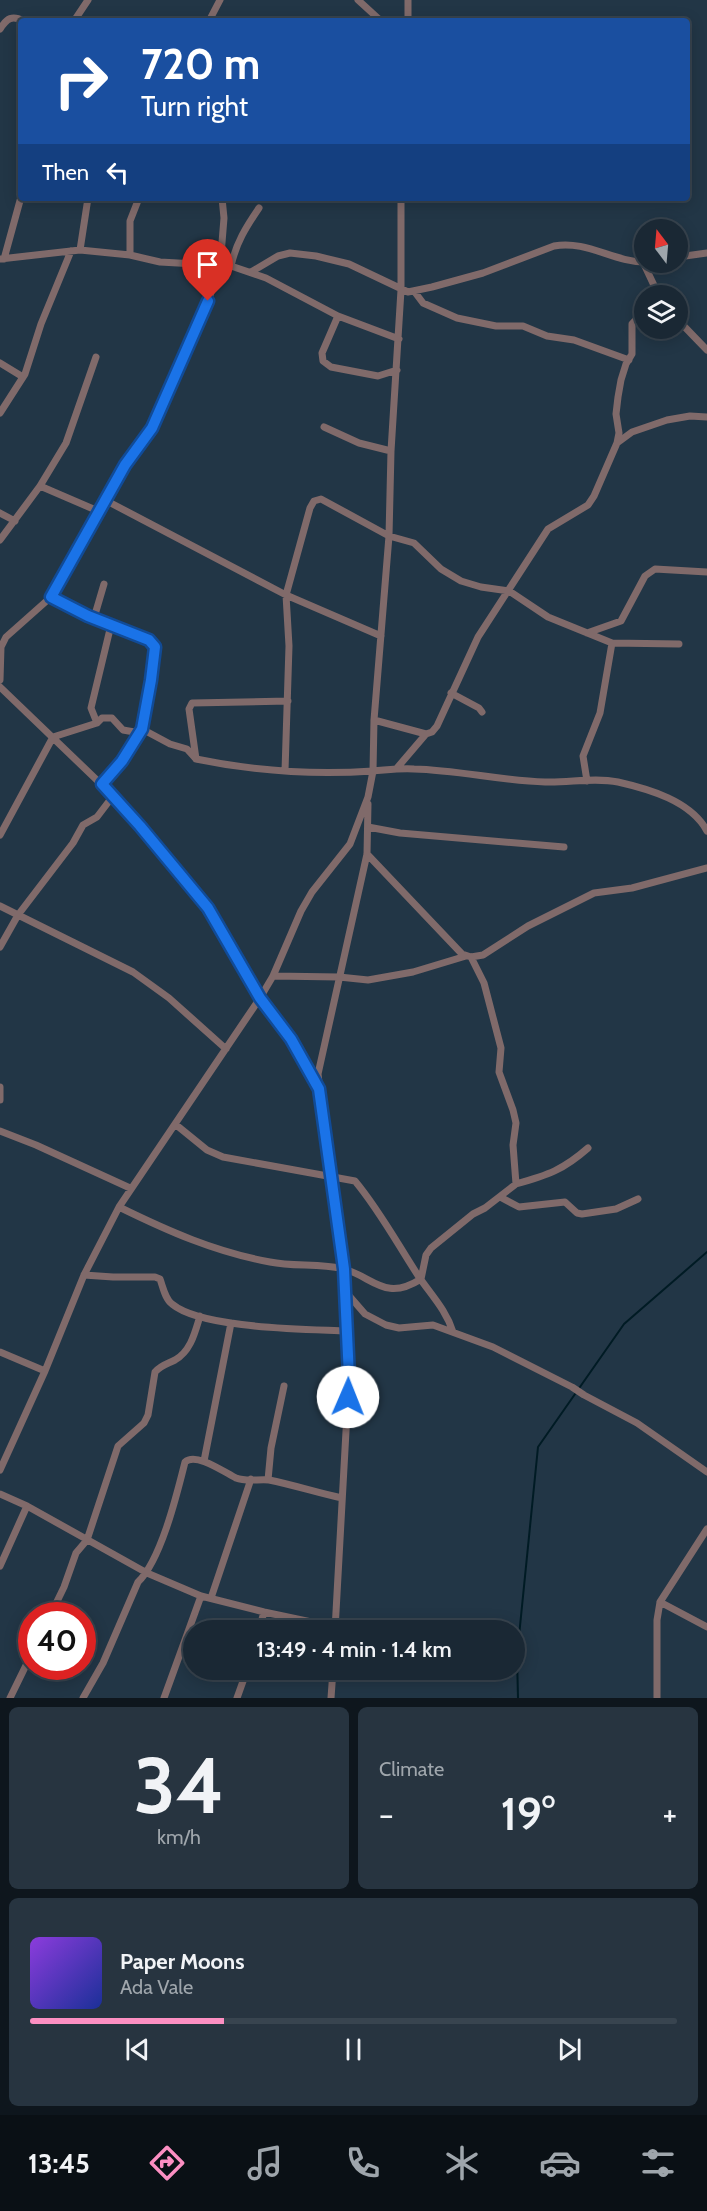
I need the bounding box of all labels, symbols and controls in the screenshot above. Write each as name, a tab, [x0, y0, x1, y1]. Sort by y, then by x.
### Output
text: 720 m	[141, 38, 260, 90]
icon: right	[42, 42, 120, 120]
text: Turn right	[141, 90, 248, 123]
icon: left	[101, 156, 134, 189]
text: Then	[42, 159, 89, 186]
north arrow	[634, 219, 688, 273]
map controls	[634, 219, 688, 339]
pin	[182, 239, 233, 301]
icon: arrive	[191, 248, 224, 281]
button: layers	[634, 285, 688, 339]
position arrow	[316, 1365, 380, 1429]
speed limit sign: 40	[18, 1602, 96, 1680]
text: 13:49 · 4 min · 1.4 km	[256, 1636, 452, 1663]
text: 34	[134, 1738, 224, 1833]
text: Climate	[379, 1757, 444, 1781]
text: 19°	[501, 1787, 555, 1841]
text: −	[379, 1794, 394, 1834]
text: +	[662, 1794, 677, 1834]
text: km/h	[157, 1825, 201, 1849]
text: Paper Moons	[120, 1948, 244, 1975]
text: Ada Vale	[120, 1975, 193, 1999]
icon: previous	[121, 2033, 154, 2066]
icon: pause	[337, 2033, 370, 2066]
icon: next	[553, 2033, 586, 2066]
icon: directions	[146, 2142, 188, 2184]
icon: music	[244, 2142, 286, 2184]
icon: phone	[342, 2142, 384, 2184]
icon: climate	[441, 2142, 483, 2184]
icon: car	[539, 2142, 581, 2184]
icon: filters	[637, 2142, 679, 2184]
text: 13:45	[28, 2147, 90, 2180]

